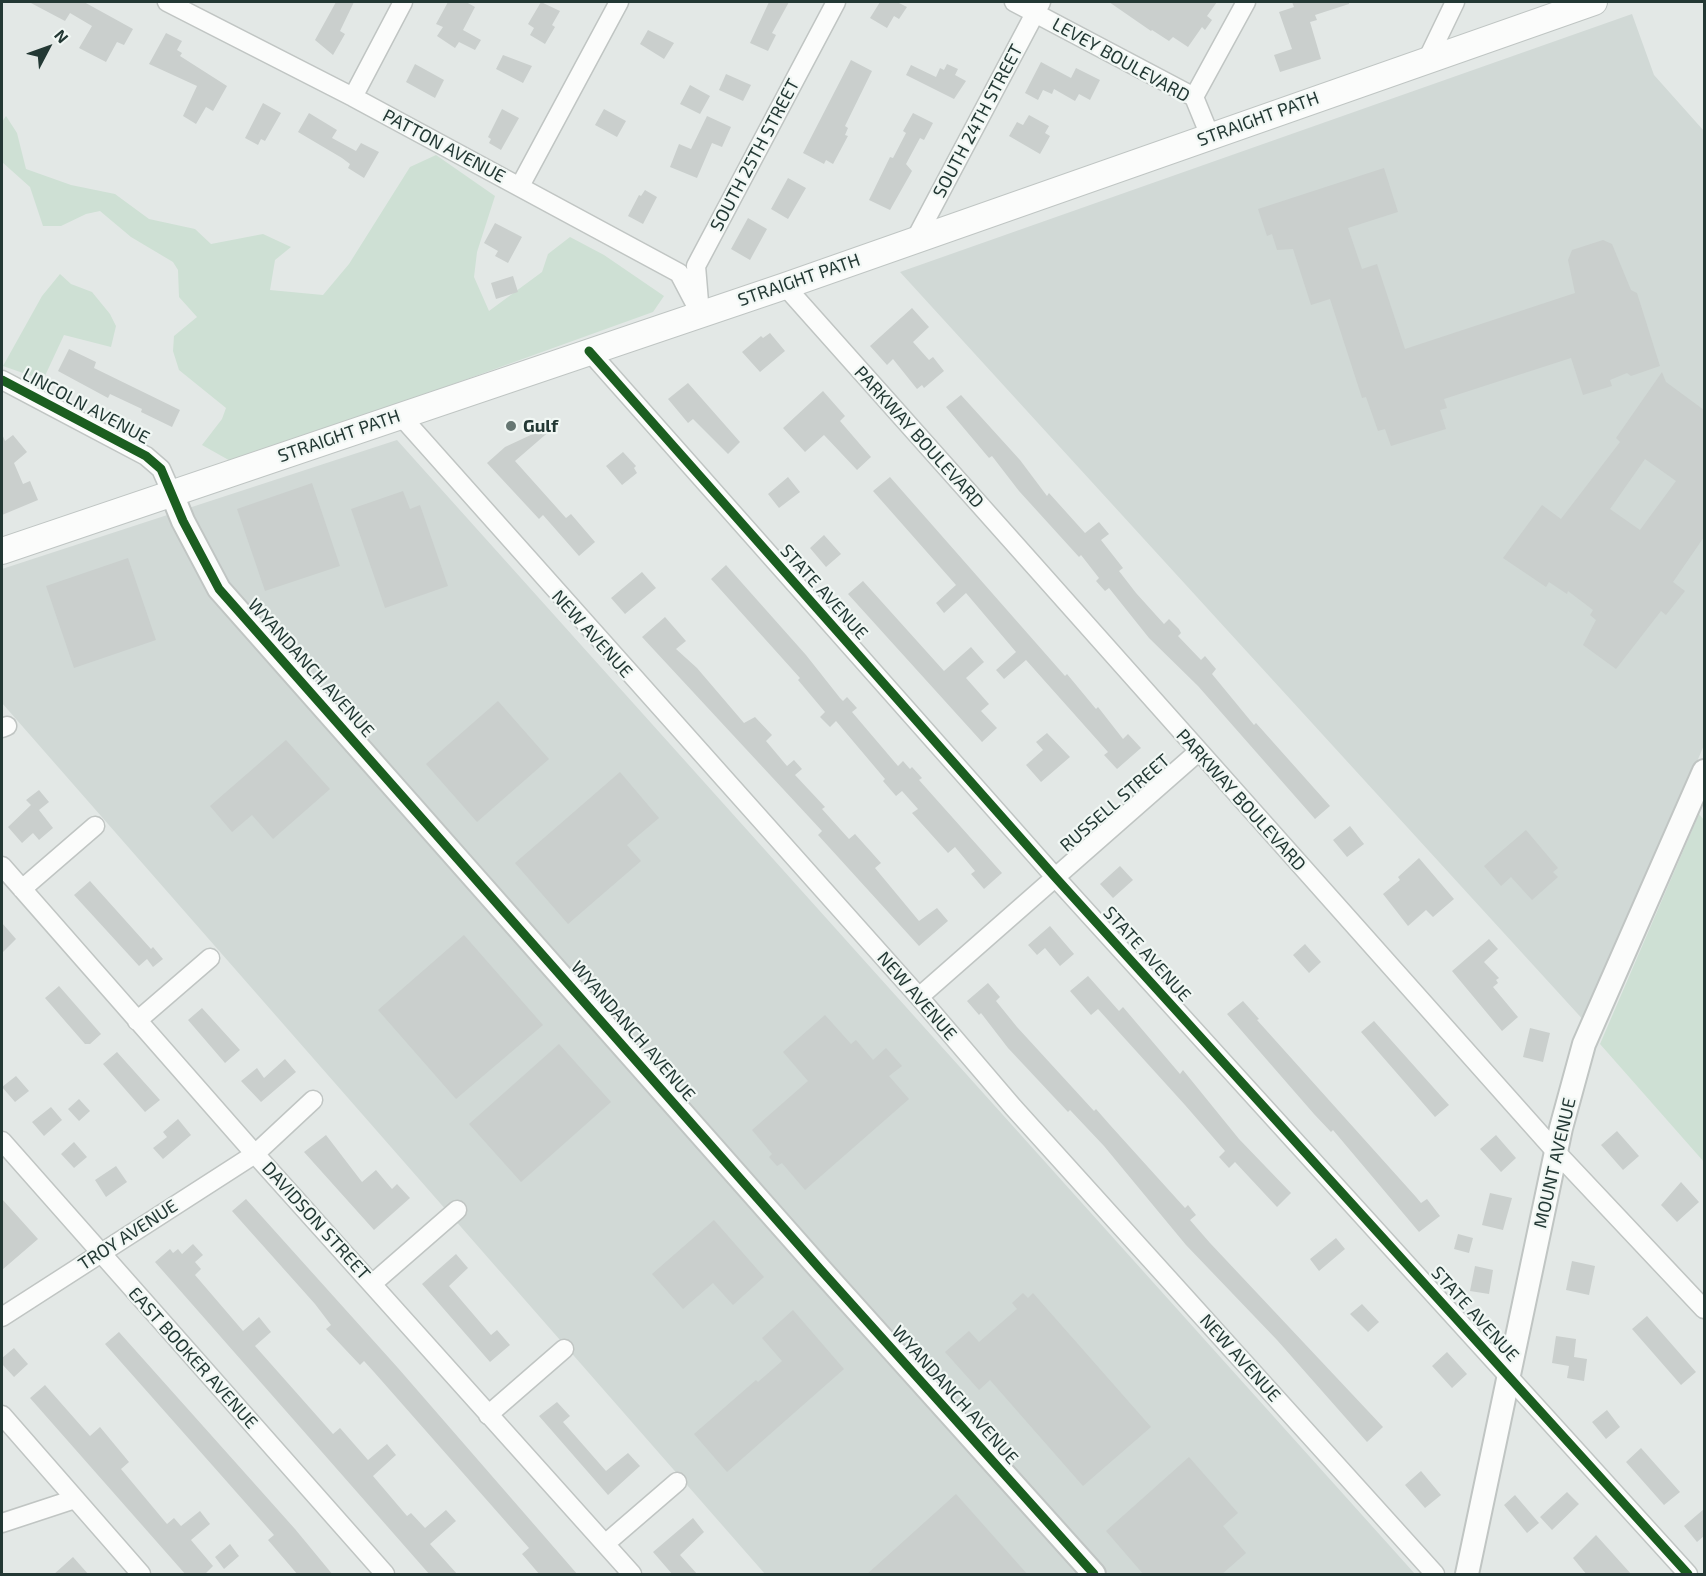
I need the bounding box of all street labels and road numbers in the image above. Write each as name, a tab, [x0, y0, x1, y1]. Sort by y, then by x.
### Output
street label: LEVEY BOULEVARD	[1049, 13, 1193, 107]
street label: SOUTH 24TH STREET	[928, 41, 1028, 201]
street label: SOUTH 25TH STREET	[706, 75, 804, 235]
street label: STRAIGHT PATH	[1194, 87, 1322, 151]
street label: PATTON AVENUE	[379, 105, 509, 187]
street label: STRAIGHT PATH	[735, 249, 863, 311]
street label: PARKWAY BOULEVARD	[850, 362, 988, 512]
street label: LINCOLN AVENUE	[19, 363, 153, 449]
street label: STRAIGHT PATH	[275, 405, 403, 467]
street label: STATE AVENUE	[776, 540, 872, 644]
street label: NEW AVENUE	[547, 586, 637, 682]
street label: WYANDANCH AVENUE	[243, 594, 379, 742]
street label: PARKWAY BOULEVARD	[1172, 725, 1310, 875]
street label: RUSSELL STREET	[1056, 750, 1174, 856]
street label: STATE AVENUE	[1099, 902, 1195, 1006]
street label: NEW AVENUE	[873, 947, 961, 1045]
street label: WYANDANCH AVENUE	[566, 956, 700, 1106]
street label: MOUNT AVENUE	[1529, 1096, 1581, 1230]
street label: DAVIDSON STREET	[257, 1158, 375, 1284]
street label: TROY AVENUE	[74, 1195, 182, 1275]
street label: STATE AVENUE	[1427, 1262, 1523, 1366]
street label: EAST BOOKER AVENUE	[124, 1283, 262, 1433]
street label: NEW AVENUE	[1195, 1310, 1285, 1406]
street label: WYANDANCH AVENUE	[887, 1321, 1023, 1469]

